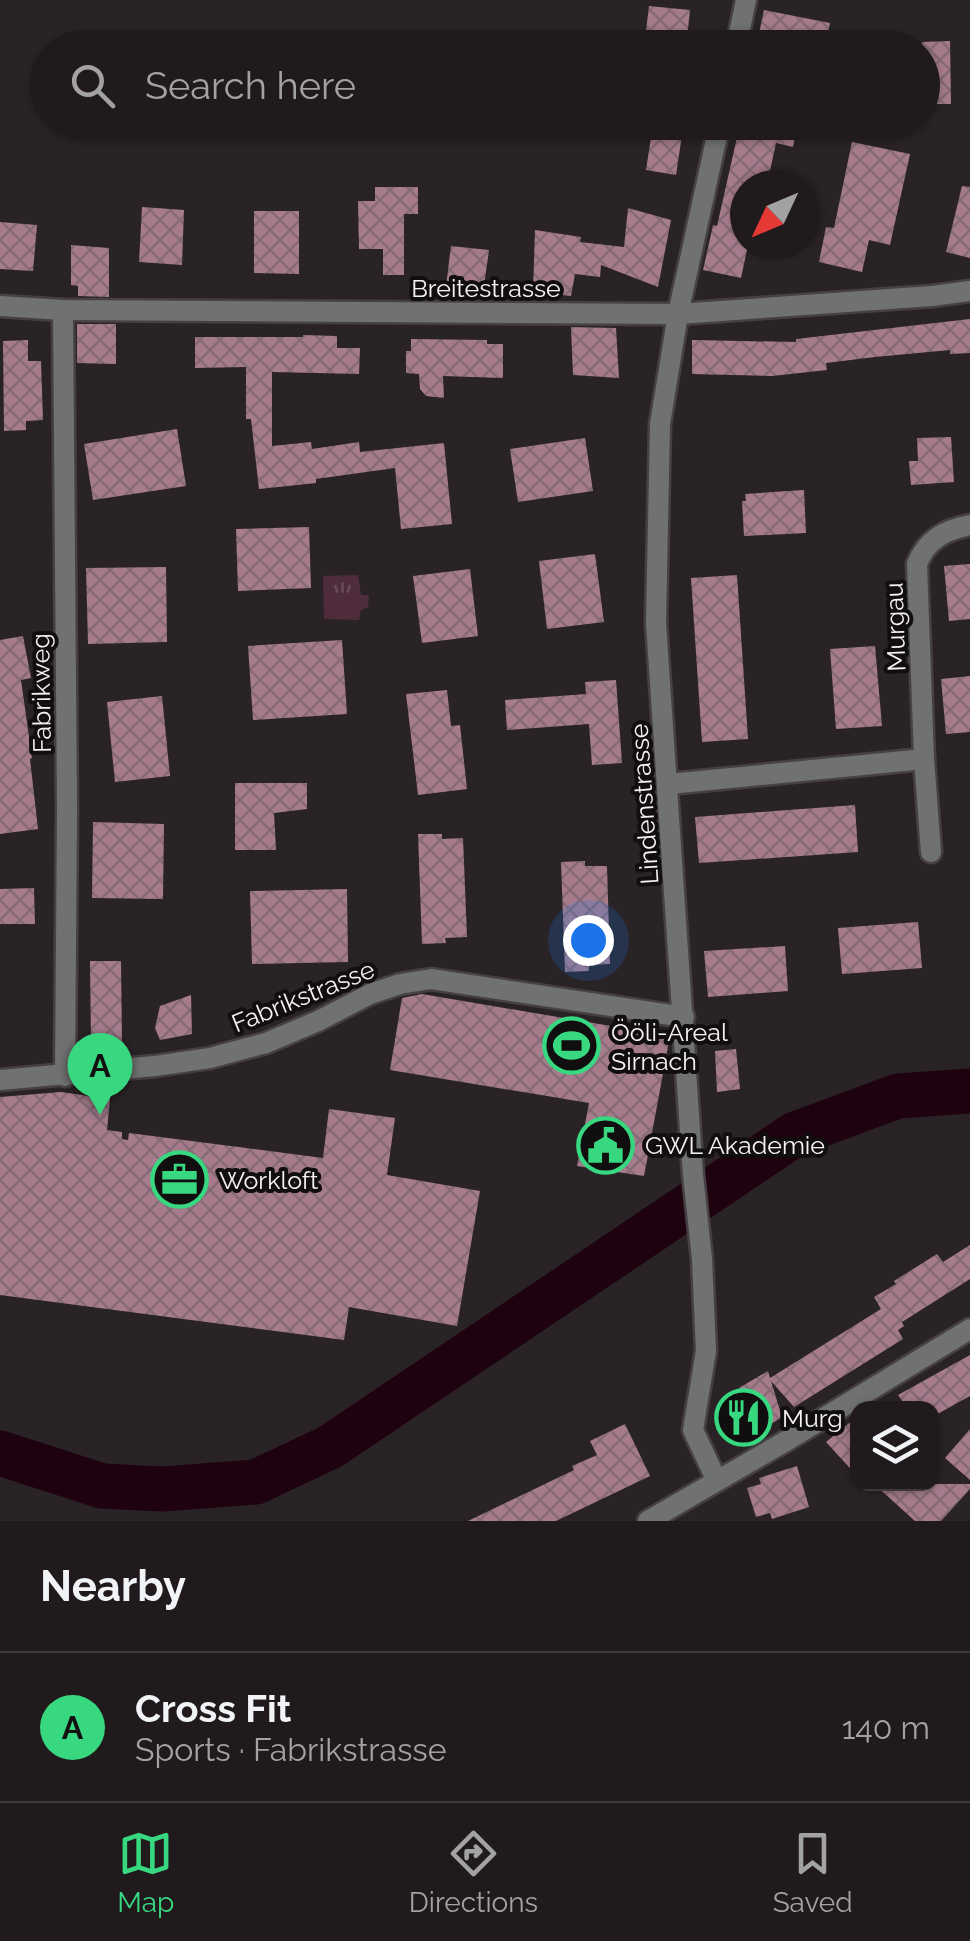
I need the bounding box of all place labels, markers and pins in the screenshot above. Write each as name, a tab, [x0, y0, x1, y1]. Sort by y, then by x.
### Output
sports icon: Ööli-Areal Sirnach	[542, 1016, 602, 1076]
place label: Ööli-Areal Sirnach	[611, 1017, 728, 1076]
pin: A	[68, 1032, 132, 1115]
public building icon: GWL Akademie	[576, 1115, 636, 1175]
place label: GWL Akademie	[645, 1130, 825, 1160]
office icon: Workloft	[150, 1150, 210, 1210]
place label: Workloft	[219, 1165, 319, 1195]
restaurant icon: Murg	[713, 1388, 773, 1448]
place label: Murg	[782, 1403, 843, 1433]

